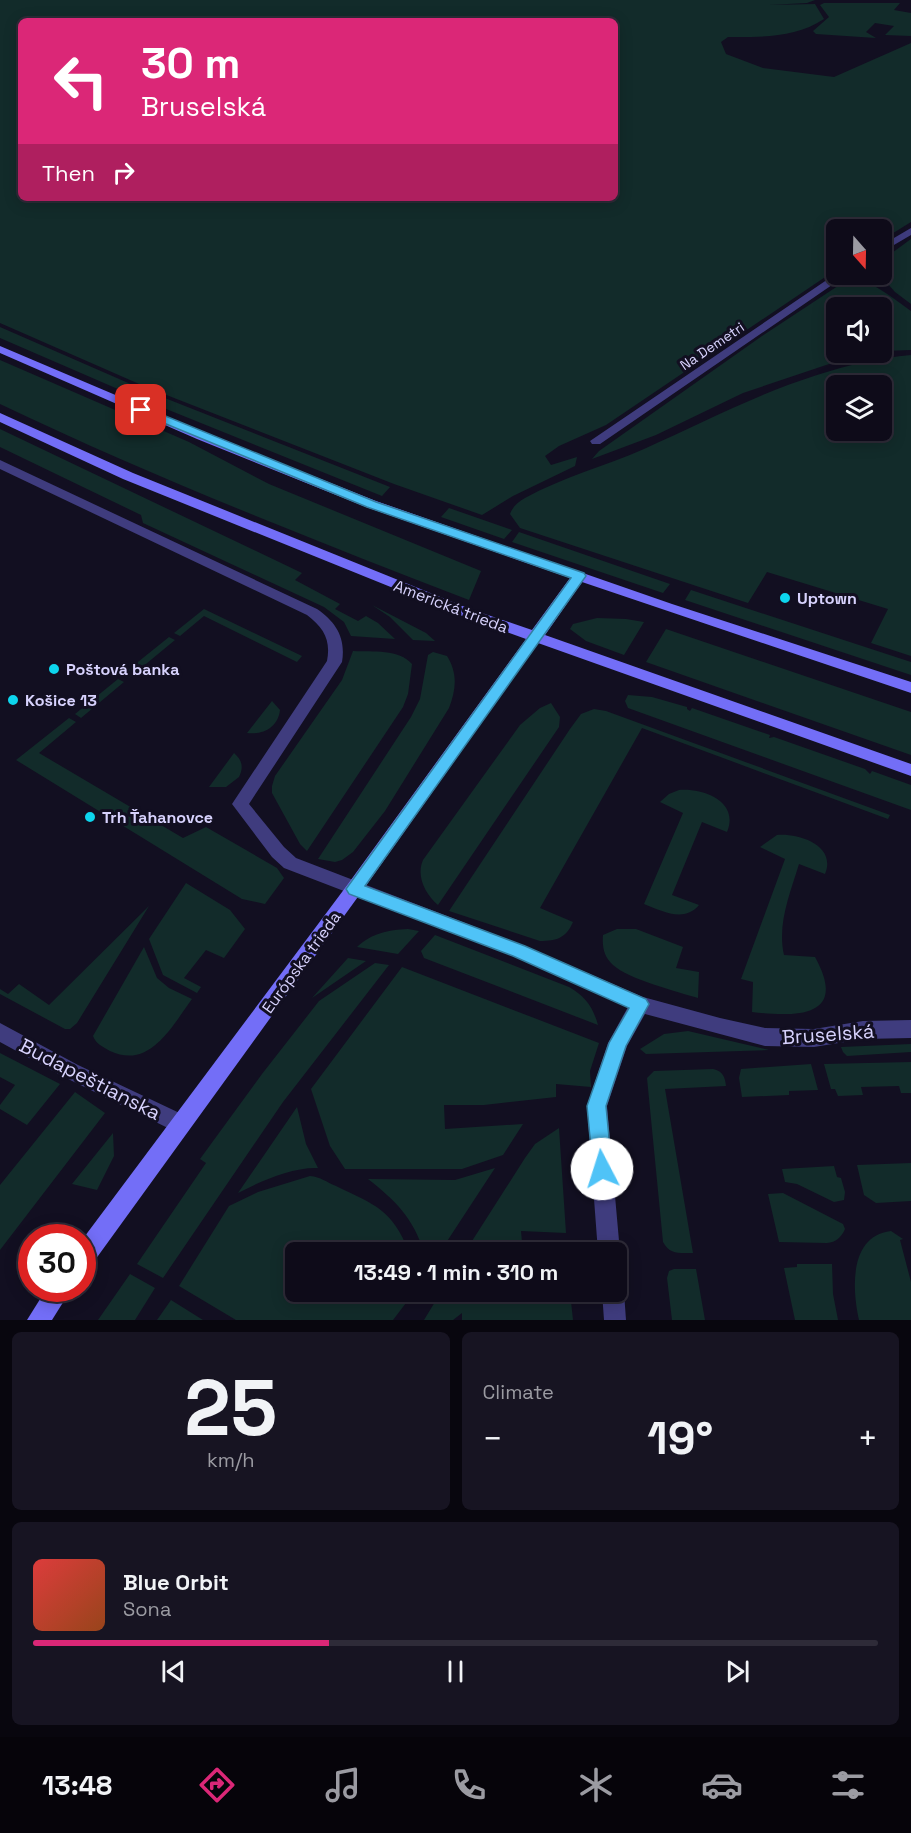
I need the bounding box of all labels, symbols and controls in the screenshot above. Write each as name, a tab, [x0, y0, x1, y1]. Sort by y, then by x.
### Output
text: 30 m	[141, 37, 240, 90]
icon: left	[42, 42, 120, 120]
text: Bruselská	[141, 89, 266, 124]
icon: right	[107, 156, 140, 189]
text: Then	[42, 159, 95, 187]
north arrow	[826, 219, 892, 285]
map controls	[826, 219, 892, 441]
button: sound	[826, 297, 892, 363]
street label: Na Demetri	[676, 318, 748, 374]
button: layers	[826, 375, 892, 441]
pin	[115, 384, 166, 435]
icon: arrive	[124, 393, 157, 426]
street label: Americká trieda	[391, 575, 511, 638]
place label: Uptown	[797, 588, 857, 609]
marker: Uptown	[778, 591, 792, 605]
place label: Poštová banka	[66, 659, 179, 680]
marker: Poštová banka	[47, 662, 61, 676]
place label: Košice 13	[25, 690, 97, 711]
marker: Košice 13	[6, 693, 20, 707]
place label: Trh Ťahanovce	[102, 807, 213, 828]
marker: Trh Ťahanovce	[83, 810, 97, 824]
street label: Európska trieda	[257, 907, 346, 1017]
street label: Bruselská	[781, 1018, 875, 1050]
street label: Budapeštianska	[15, 1032, 165, 1126]
position arrow	[570, 1137, 634, 1201]
speed limit sign: 30	[18, 1224, 96, 1302]
text: 13:49 · 1 min · 310 m	[354, 1258, 558, 1286]
text: 25	[184, 1358, 277, 1458]
text: Climate	[483, 1379, 554, 1405]
text: 19°	[647, 1410, 713, 1467]
text: −	[483, 1418, 503, 1460]
text: +	[858, 1418, 878, 1460]
text: km/h	[207, 1447, 255, 1473]
text: Blue Orbit	[123, 1568, 229, 1596]
text: Sona	[123, 1596, 171, 1622]
icon: previous	[157, 1655, 190, 1688]
icon: pause	[439, 1655, 472, 1688]
icon: next	[721, 1655, 754, 1688]
icon: directions	[196, 1764, 238, 1806]
icon: music	[322, 1764, 364, 1806]
icon: phone	[448, 1764, 490, 1806]
icon: climate	[575, 1764, 617, 1806]
icon: car	[701, 1764, 743, 1806]
icon: filters	[827, 1764, 869, 1806]
text: 13:48	[42, 1768, 112, 1803]

